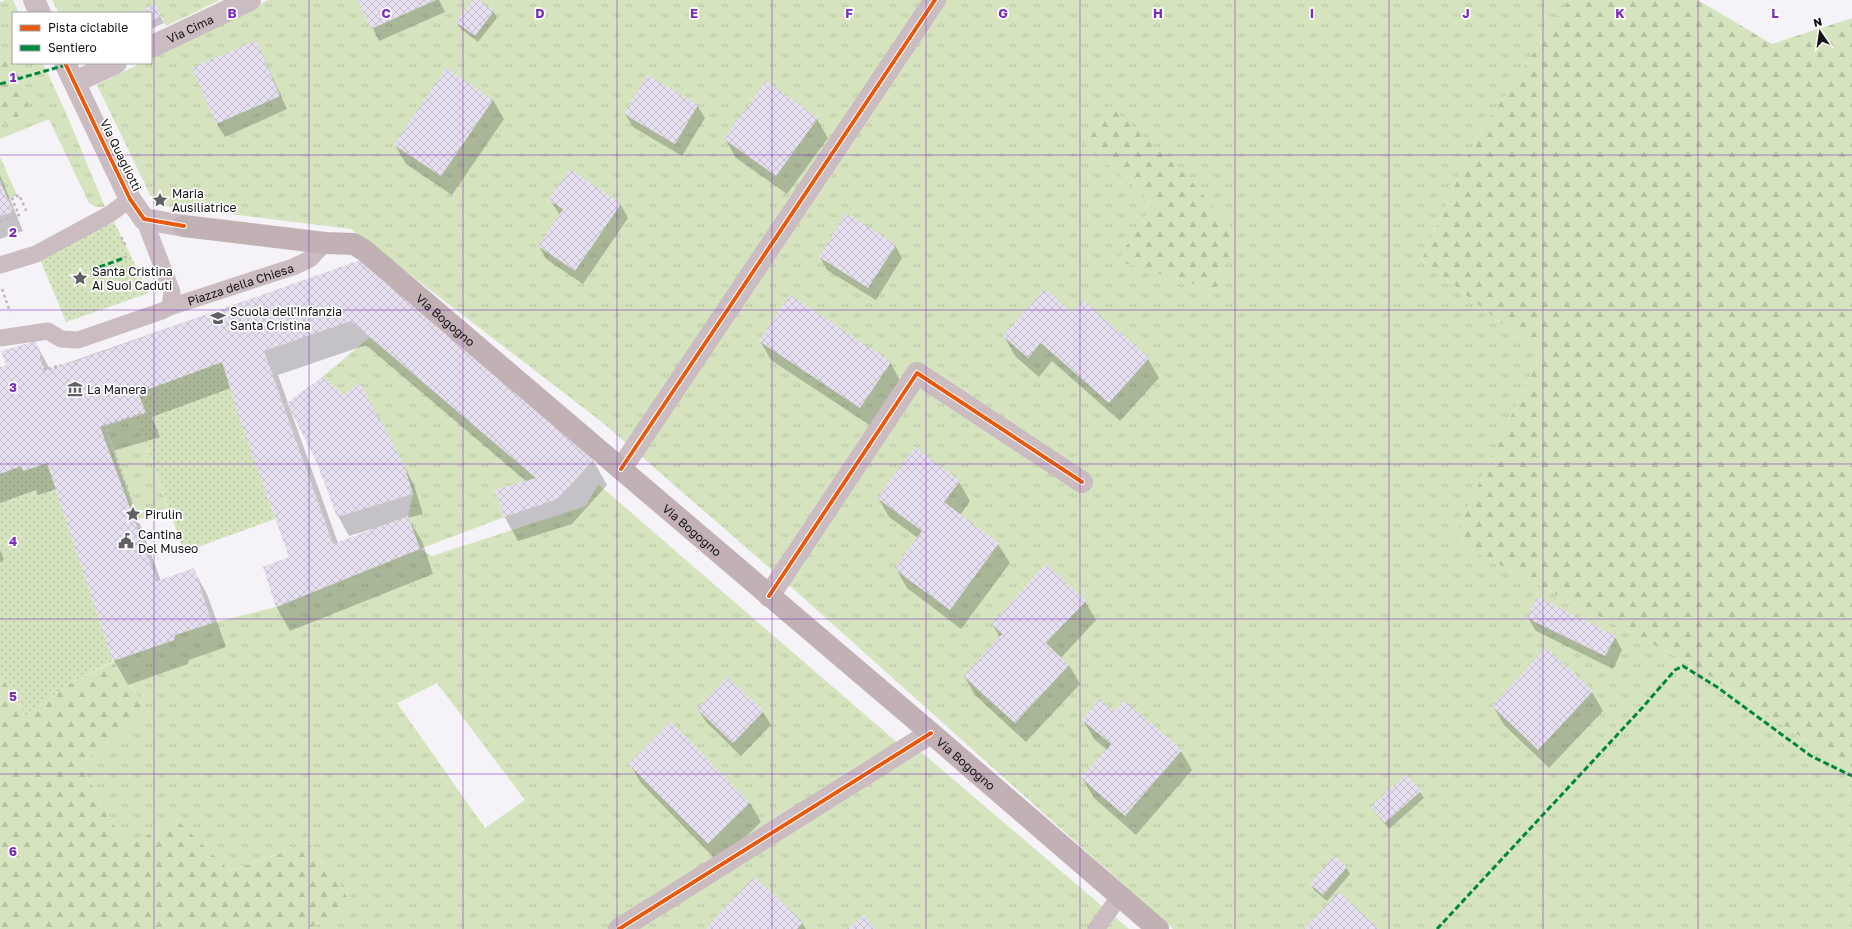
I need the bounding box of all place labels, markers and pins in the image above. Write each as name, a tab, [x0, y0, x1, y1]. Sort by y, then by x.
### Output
place label: Maria Ausiliatrice	[172, 186, 237, 215]
place icon: Maria Ausiliatrice	[151, 191, 169, 209]
place label: Santa Cristina Ai Suoi Caduti	[92, 264, 173, 293]
place icon: Santa Cristina Ai Suoi Caduti	[71, 269, 89, 287]
place label: Scuola dell'Infanzia Santa Cristina	[230, 304, 342, 333]
school or university icon: Scuola dell'Infanzia Santa Cristina	[209, 309, 227, 327]
museum icon: La Manera	[66, 380, 84, 398]
place label: La Manera	[87, 382, 147, 397]
place icon: Pirulin	[124, 505, 142, 523]
place label: Pirulin	[145, 507, 182, 522]
place label: Cantina Del Museo	[138, 527, 198, 556]
public building icon: Cantina Del Museo	[117, 532, 135, 550]

